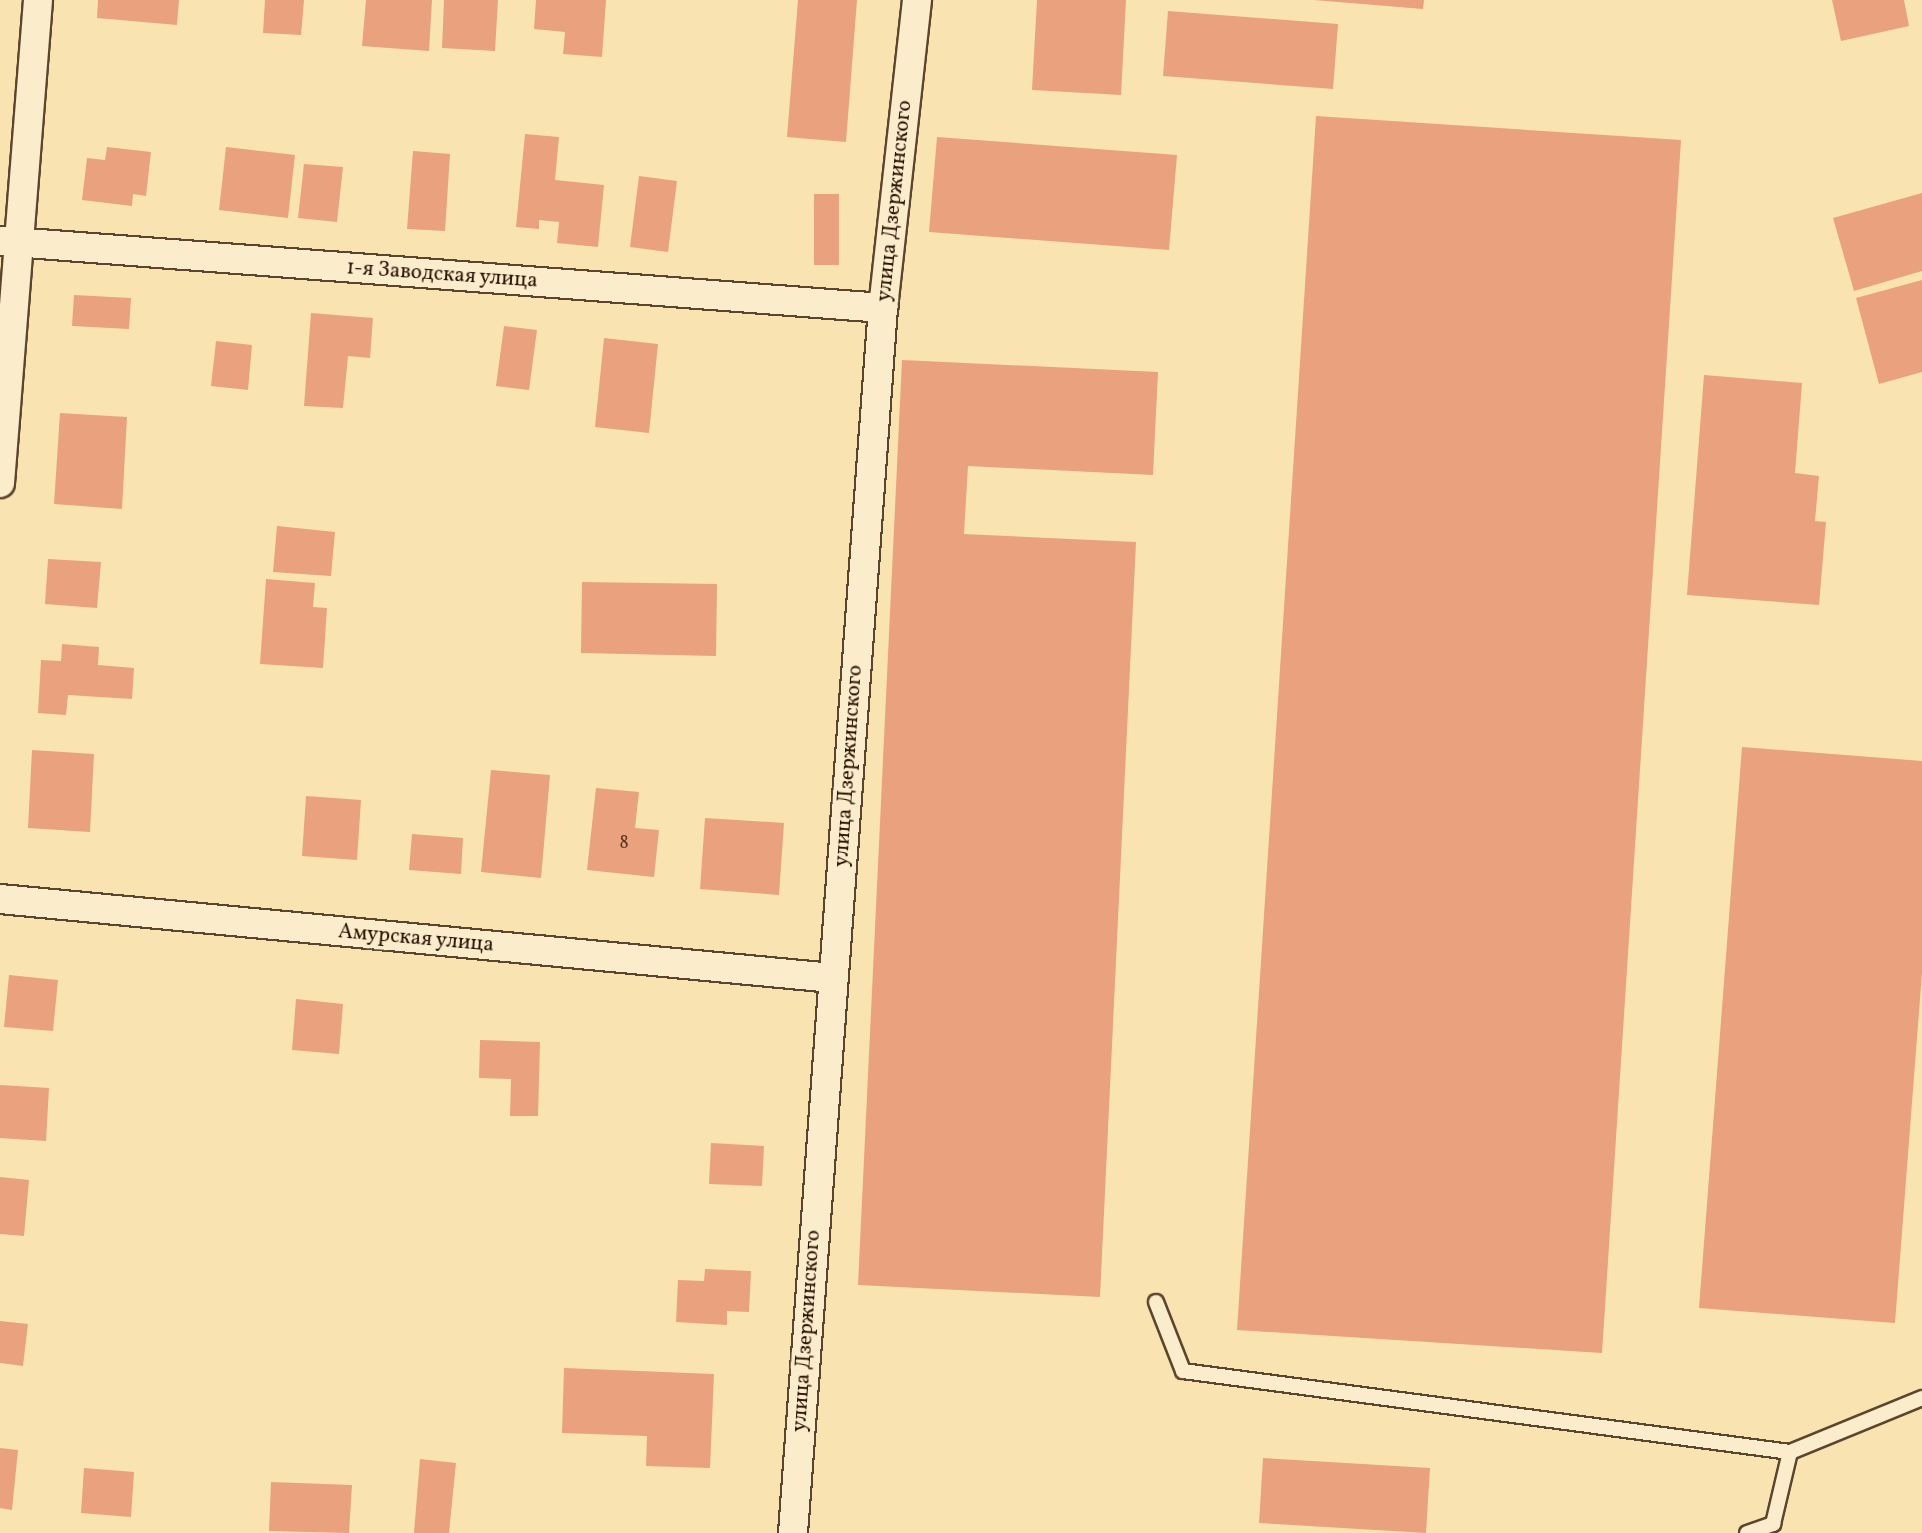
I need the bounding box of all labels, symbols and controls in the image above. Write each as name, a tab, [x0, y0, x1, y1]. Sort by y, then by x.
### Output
street label: улица Дзержинского	[872, 99, 918, 303]
street label: 1-я Заводская улица	[345, 256, 539, 294]
street label: улица Дзержинского	[829, 664, 869, 868]
house number: 8	[619, 833, 629, 855]
street label: Амурская улица	[337, 920, 495, 958]
street label: улица Дзержинского	[787, 1229, 827, 1433]

